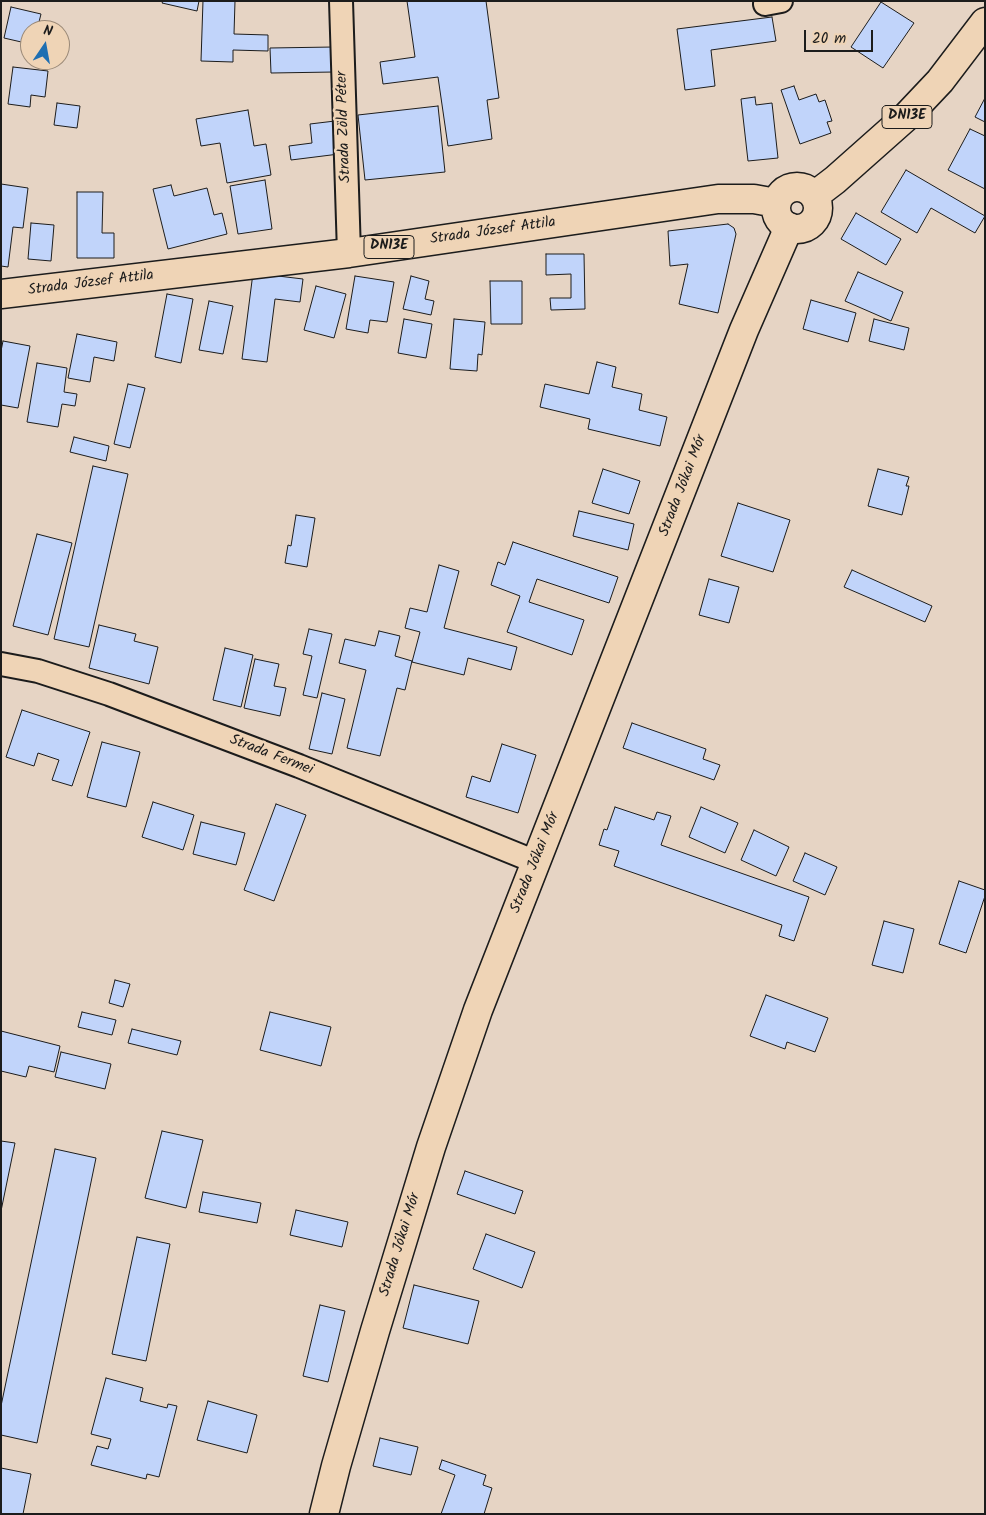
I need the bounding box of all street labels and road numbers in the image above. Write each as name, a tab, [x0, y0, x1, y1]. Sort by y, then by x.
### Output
street label: Strada Zöld Péter	[334, 71, 356, 183]
road number: DN13E	[882, 105, 932, 128]
street label: Strada József Attila	[429, 214, 557, 250]
road number: DN13E	[364, 236, 414, 258]
street label: Strada József Attila	[27, 267, 155, 301]
street label: Strada Jókai Mór	[656, 433, 712, 539]
street label: Strada Fermei	[227, 732, 315, 780]
street label: Strada Jókai Mór	[508, 810, 564, 916]
street label: Strada Jókai Mór	[377, 1191, 425, 1299]

